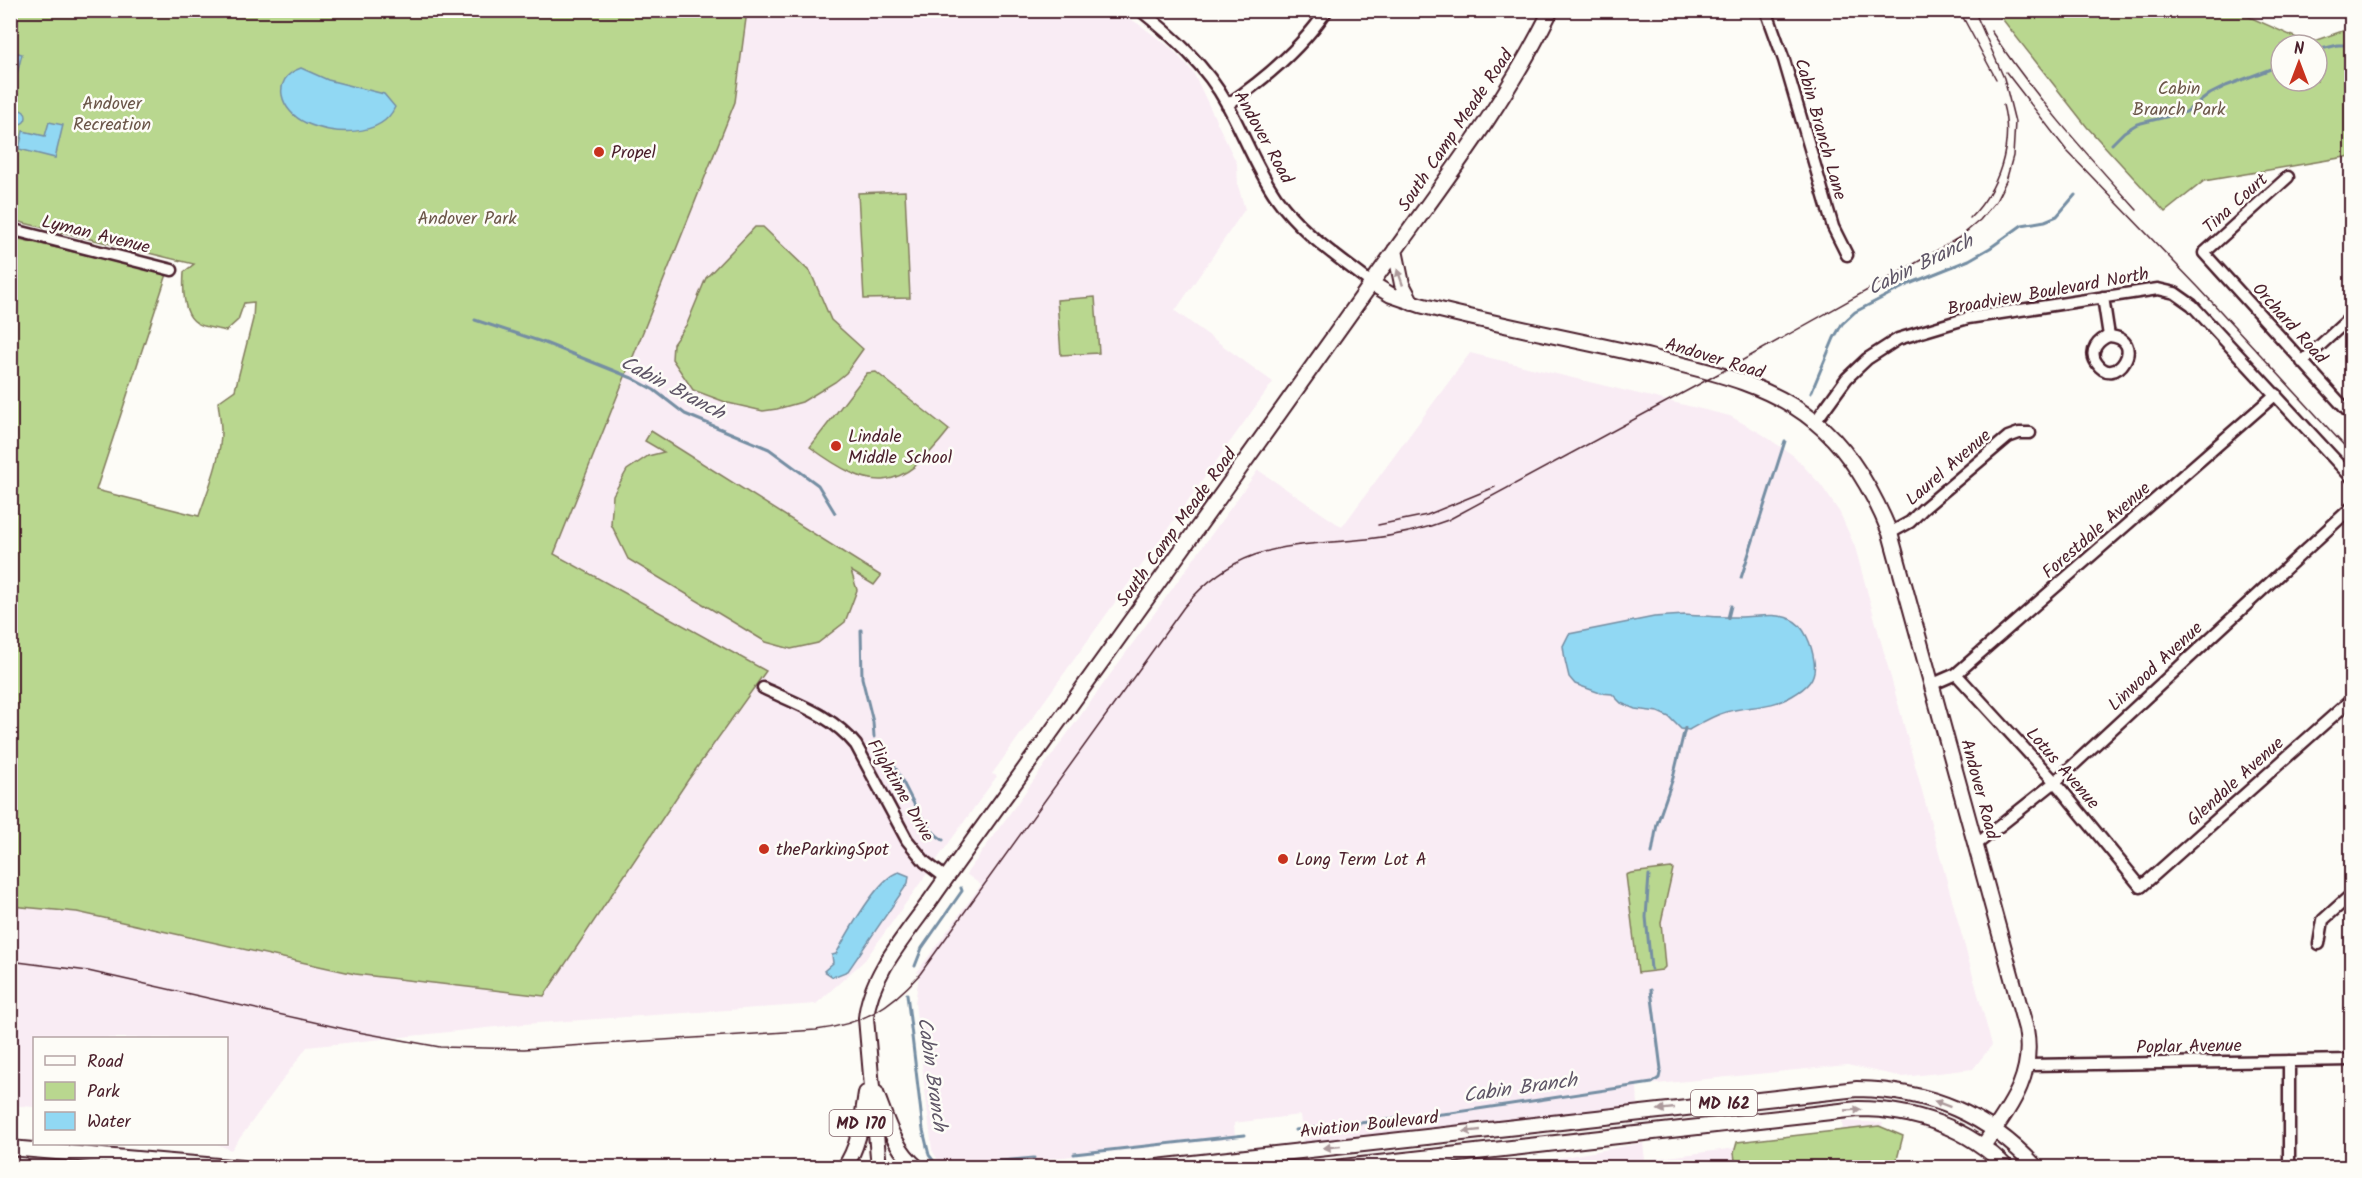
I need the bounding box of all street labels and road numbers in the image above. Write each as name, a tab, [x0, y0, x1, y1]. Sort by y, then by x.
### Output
street label: South Camp Meade Road	[1391, 43, 1522, 218]
street label: Cabin Branch Lane	[1785, 55, 1854, 204]
street label: Andover Road	[1225, 86, 1301, 191]
street label: Tina Court	[2197, 166, 2276, 242]
street label: Lyman Avenue	[38, 208, 153, 263]
street label: Broadview Boulevard North	[1945, 260, 2151, 324]
street label: Orchard Road	[2244, 277, 2334, 372]
street label: Andover Road	[1661, 331, 1769, 389]
street label: Laurel Avenue	[1900, 423, 1998, 514]
street label: South Camp Meade Road	[1109, 441, 1246, 614]
street label: Forestdale Avenue	[2036, 475, 2158, 587]
street label: Linwood Avenue	[2102, 615, 2210, 719]
street label: Lotus Avenue	[2018, 721, 2106, 817]
street label: Glendale Avenue	[2181, 730, 2292, 834]
street label: Flightime Drive	[858, 734, 941, 848]
street label: Andover Road	[1951, 736, 2006, 844]
street label: Poplar Avenue	[2136, 1032, 2242, 1063]
road number: MD 162	[1691, 1090, 1757, 1116]
street label: Aviation Boulevard	[1298, 1104, 1441, 1147]
road number: MD 170	[830, 1110, 892, 1136]

